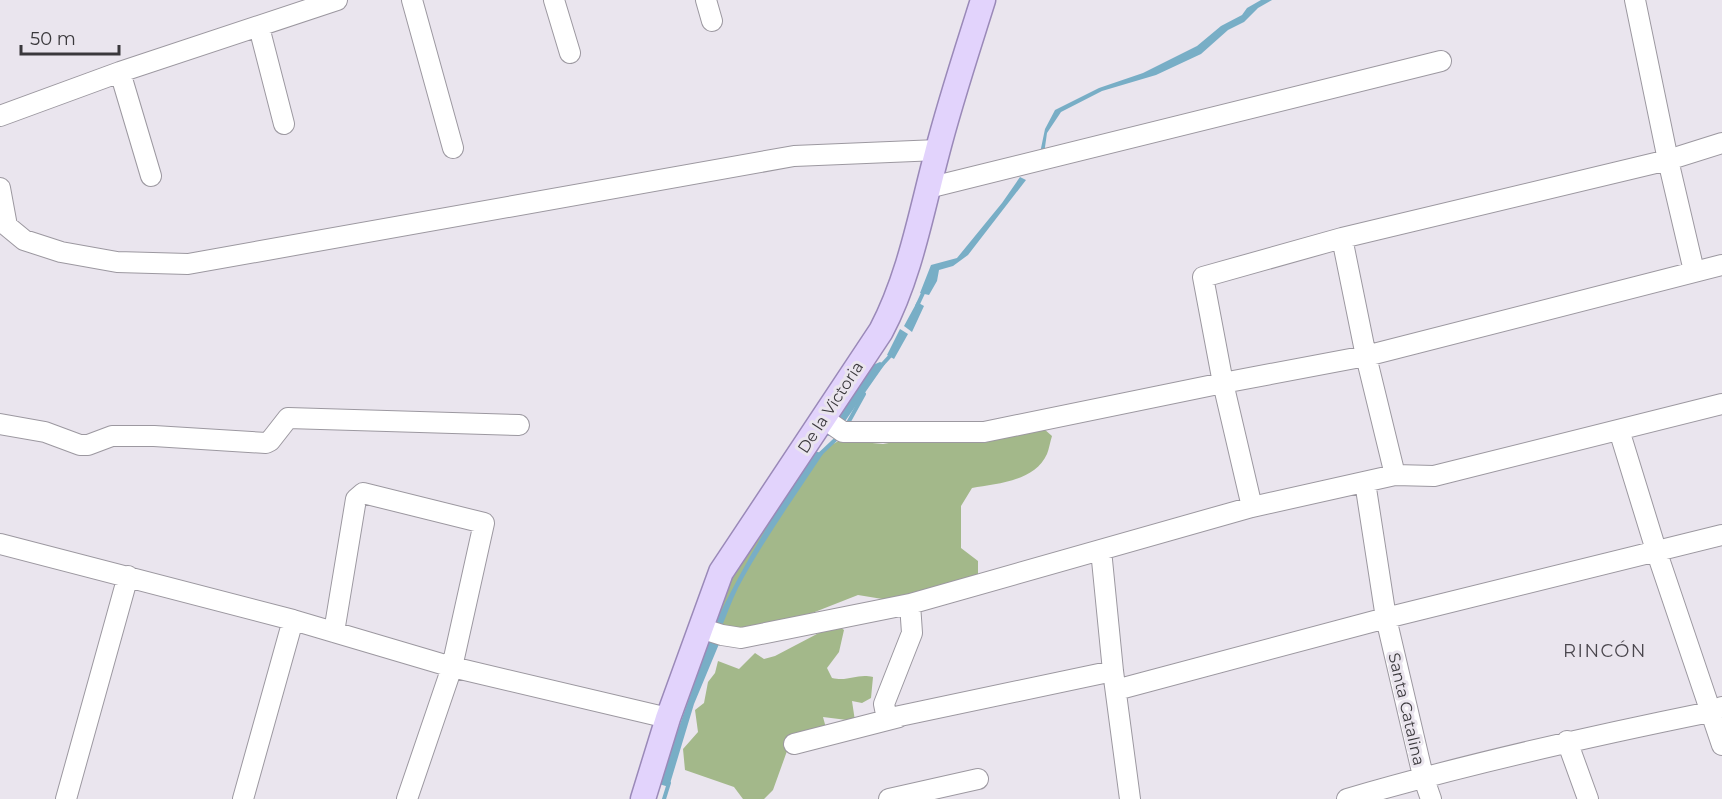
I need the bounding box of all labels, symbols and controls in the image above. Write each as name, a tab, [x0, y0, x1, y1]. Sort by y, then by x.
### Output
scale bar	[21, 18, 118, 56]
text: 50 m	[30, 28, 76, 50]
street label: De la Victoria	[794, 358, 867, 457]
district label: RINCÓN	[1563, 640, 1647, 662]
street label: Santa Catalina	[1384, 651, 1429, 767]

